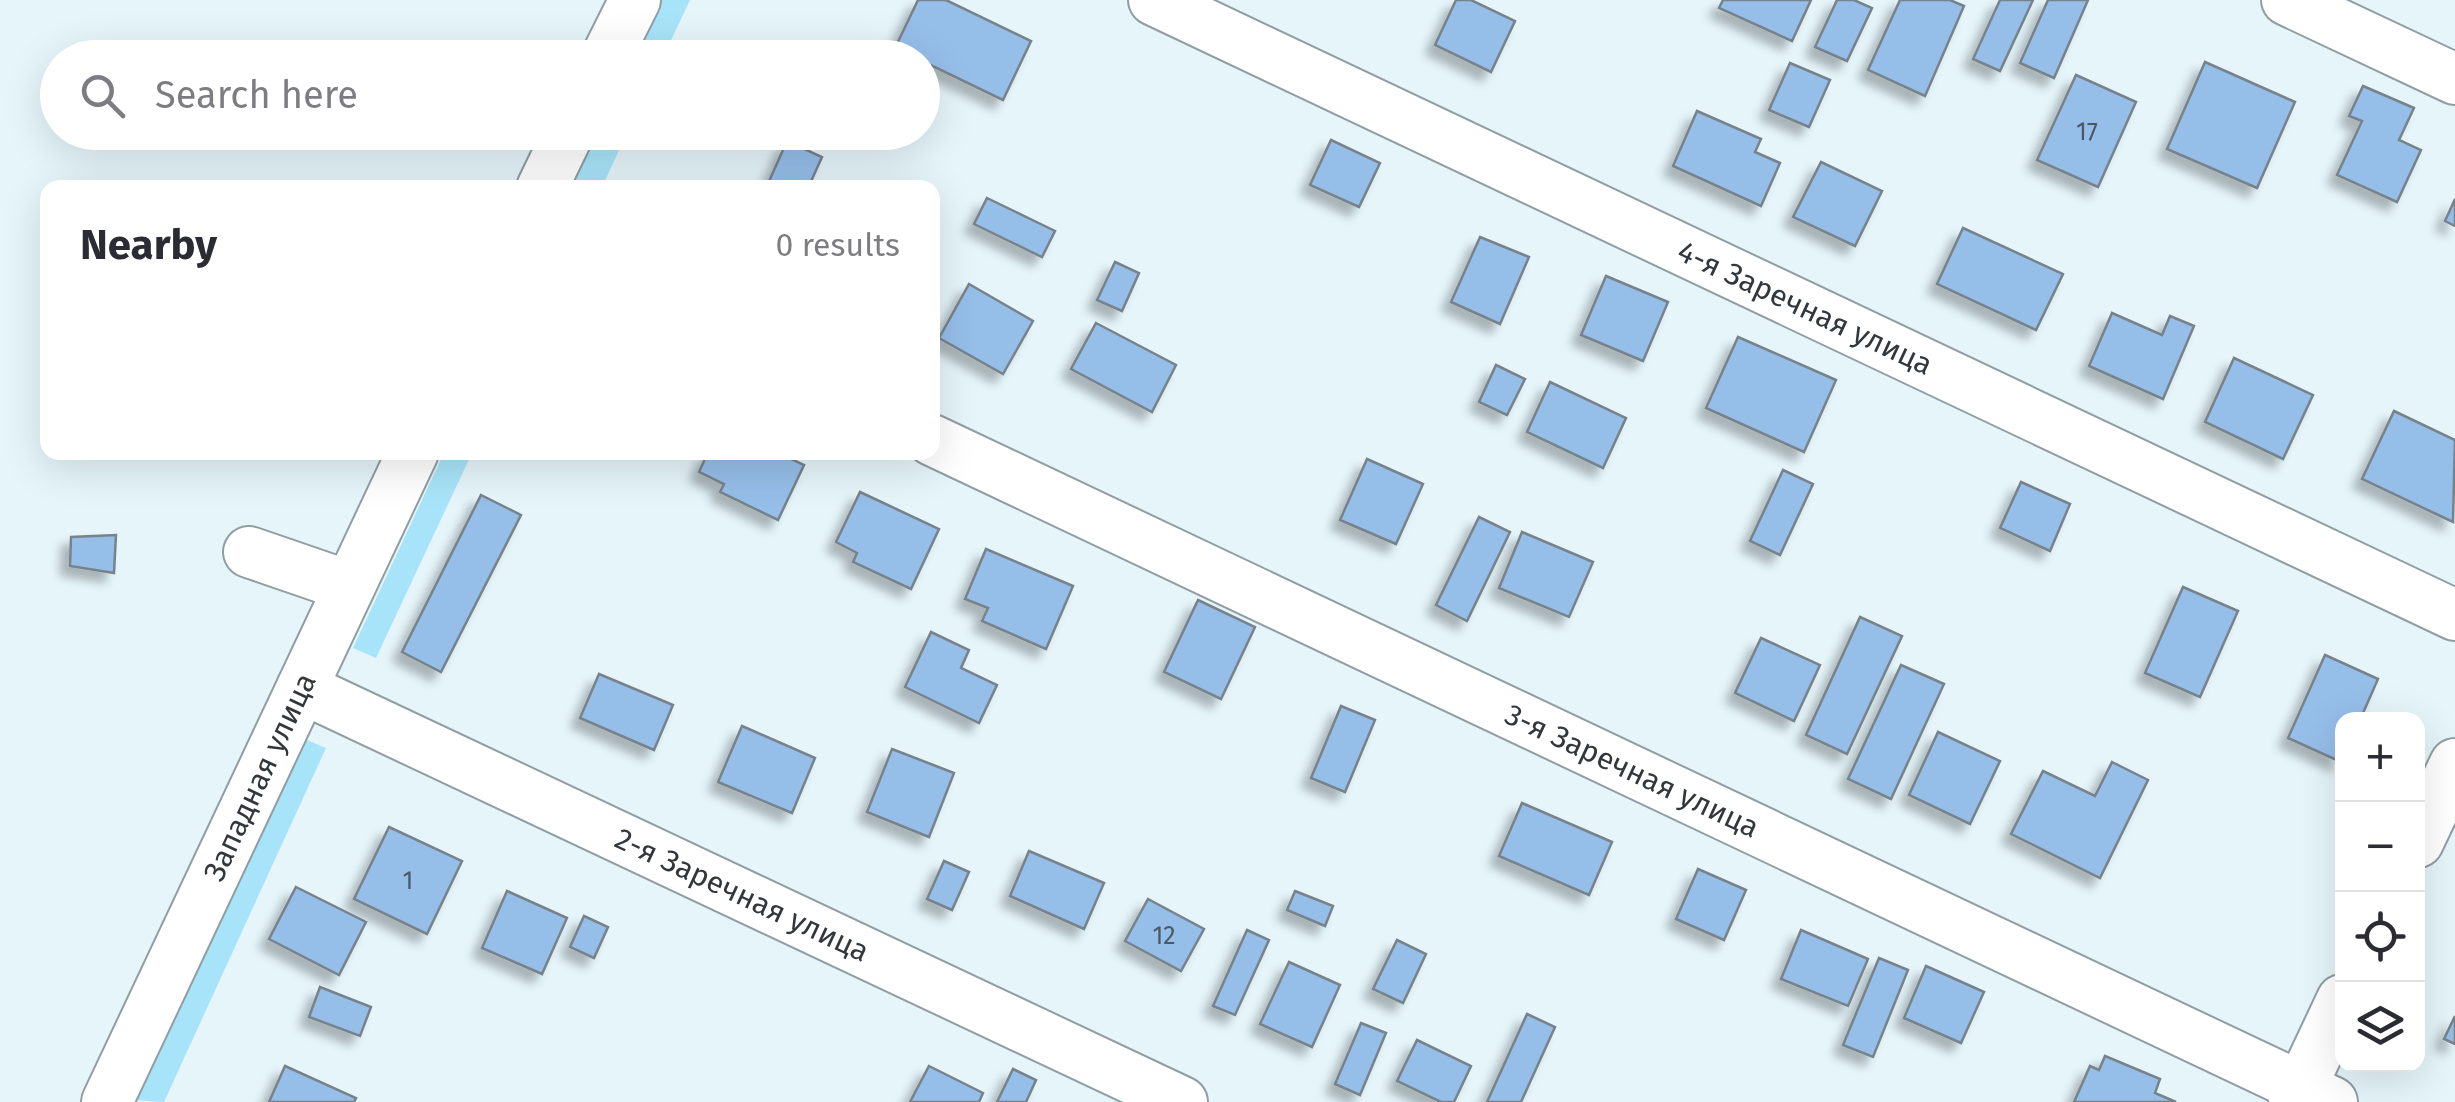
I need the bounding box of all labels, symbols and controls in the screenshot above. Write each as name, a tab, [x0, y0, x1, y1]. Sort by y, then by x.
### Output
search box	[40, 40, 940, 150]
icon: search	[75, 68, 130, 123]
text: Search here	[155, 72, 358, 118]
house number: 17	[2076, 117, 2098, 147]
text: Nearby	[80, 220, 217, 270]
text: 0 results	[775, 226, 900, 264]
street label: 4-я Заречная улица	[1672, 233, 1938, 383]
street label: Западная улица	[196, 667, 324, 887]
street label: 3-я Заречная улица	[1499, 696, 1765, 846]
map controls	[2335, 712, 2425, 1072]
button: +	[2335, 712, 2425, 802]
button: −	[2335, 802, 2425, 892]
street label: 2-я Заречная улица	[609, 820, 875, 970]
house number: 1	[403, 866, 413, 896]
button: locate	[2335, 892, 2425, 982]
house number: 12	[1152, 921, 1176, 951]
button: layers	[2335, 982, 2425, 1072]

